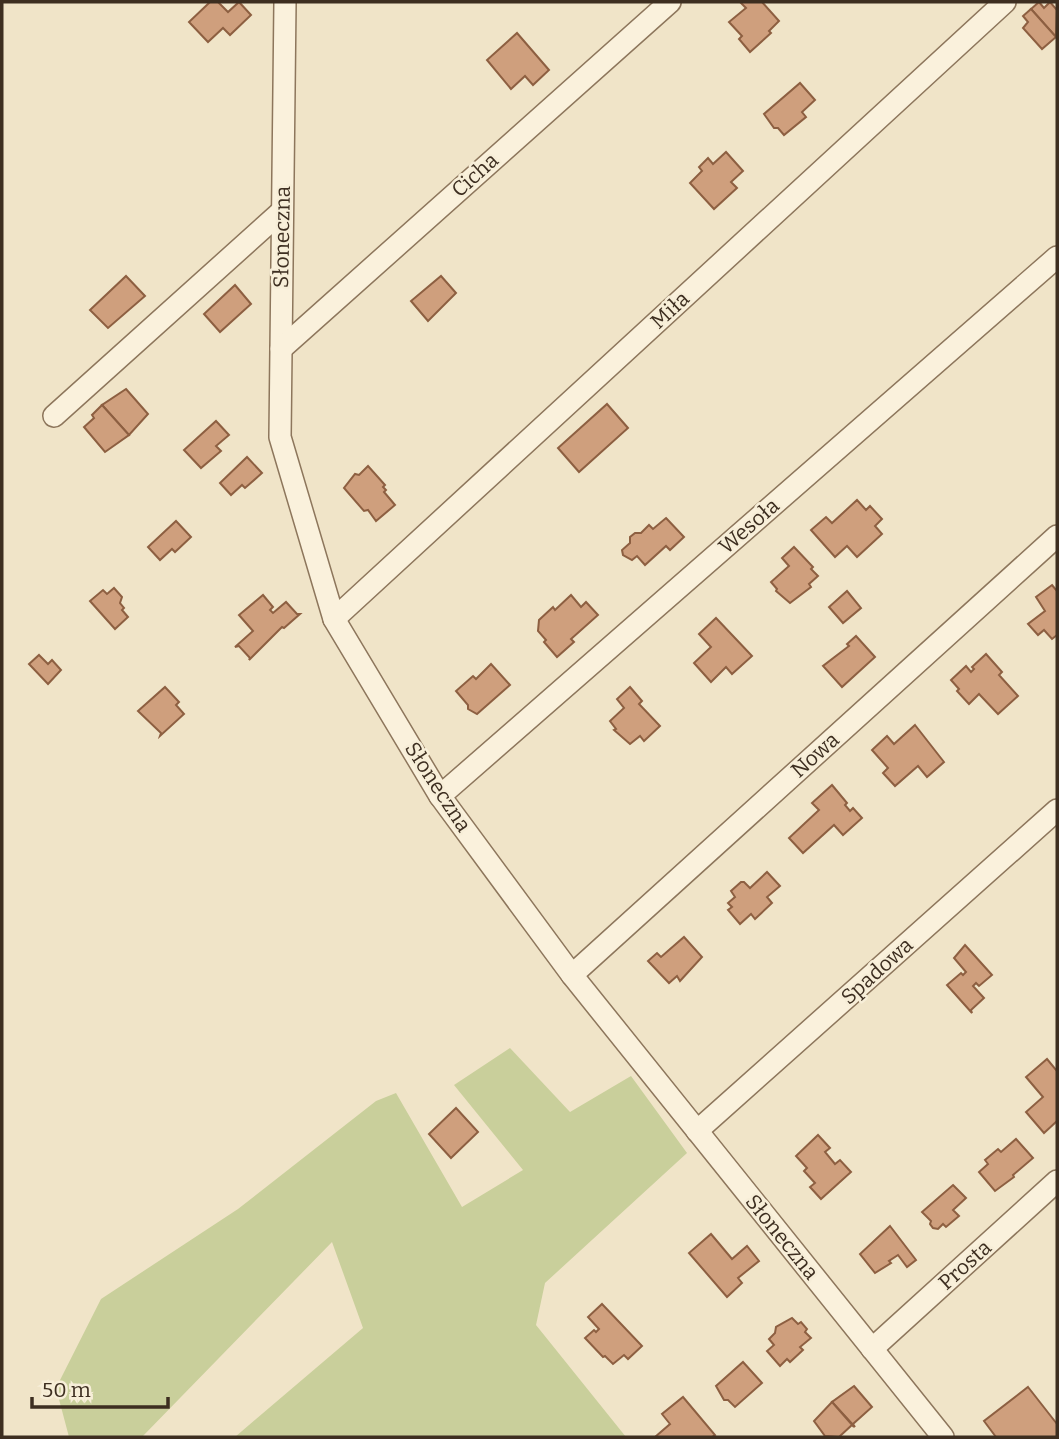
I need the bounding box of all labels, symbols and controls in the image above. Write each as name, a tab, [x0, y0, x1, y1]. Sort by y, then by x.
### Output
street label: Cicha	[446, 147, 504, 203]
street label: Słoneczna	[268, 185, 296, 288]
street label: Miła	[645, 285, 695, 334]
street label: Wesoła	[713, 492, 785, 559]
street label: Nowa	[786, 726, 845, 783]
street label: Słoneczna	[399, 737, 477, 837]
street label: Spadowa	[836, 932, 919, 1010]
street label: Słoneczna	[740, 1189, 825, 1285]
street label: Prosta	[933, 1234, 997, 1295]
scale bar	[32, 1366, 168, 1410]
text: 50 m	[42, 1377, 91, 1403]

